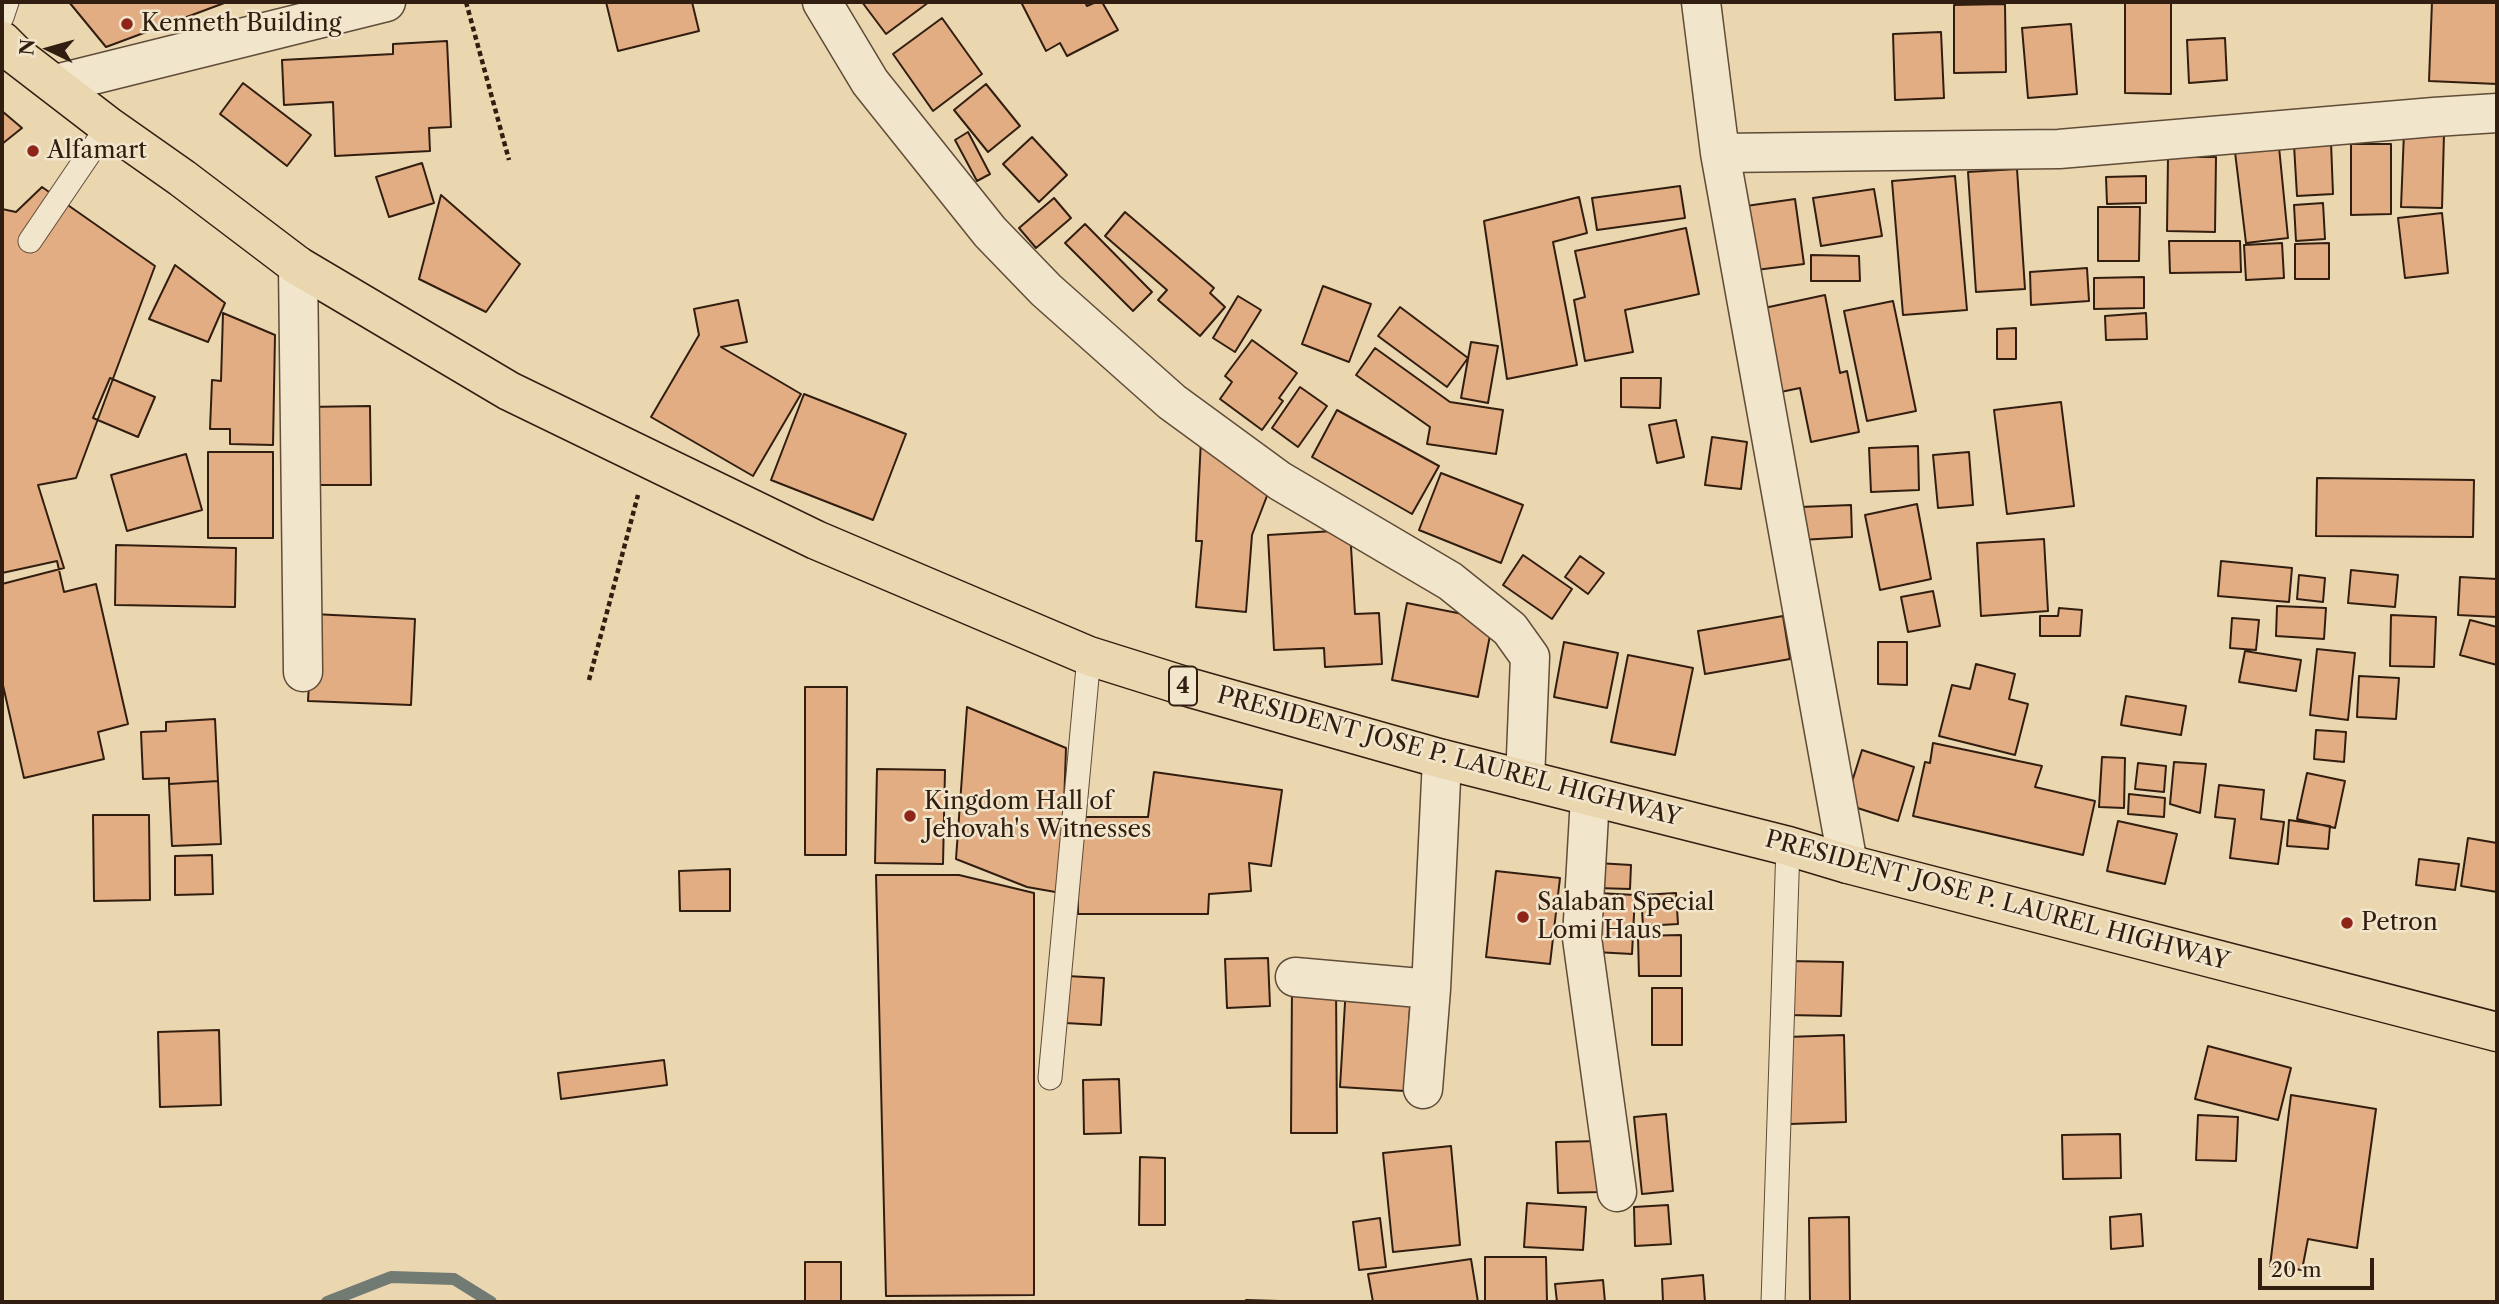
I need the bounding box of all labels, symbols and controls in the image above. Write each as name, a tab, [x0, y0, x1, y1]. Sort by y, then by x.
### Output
place label: Kenneth Building	[141, 10, 341, 38]
north arrow	[14, 14, 84, 84]
marker: Kenneth Building	[119, 16, 135, 32]
text: N	[15, 38, 40, 56]
place label: Alfamart	[47, 137, 147, 165]
marker: Alfamart	[25, 143, 41, 159]
road number: 4	[1169, 666, 1197, 706]
street label: PRESIDENT JOSE P. LAUREL HIGHWAY	[1214, 681, 1684, 833]
place label: Kingdom Hall of Jehovah's Witnesses	[924, 788, 1151, 844]
marker: Kingdom Hall of Jehovah's Witnesses	[902, 808, 918, 824]
street label: PRESIDENT JOSE P. LAUREL HIGHWAY	[1762, 825, 2232, 977]
place label: Salaban Special Lomi Haus	[1537, 889, 1714, 945]
marker: Salaban Special Lomi Haus	[1515, 909, 1531, 925]
place label: Petron	[2361, 909, 2438, 937]
marker: Petron	[2339, 915, 2355, 931]
scale bar	[2261, 1244, 2376, 1288]
text: 20 m	[2271, 1257, 2322, 1282]

